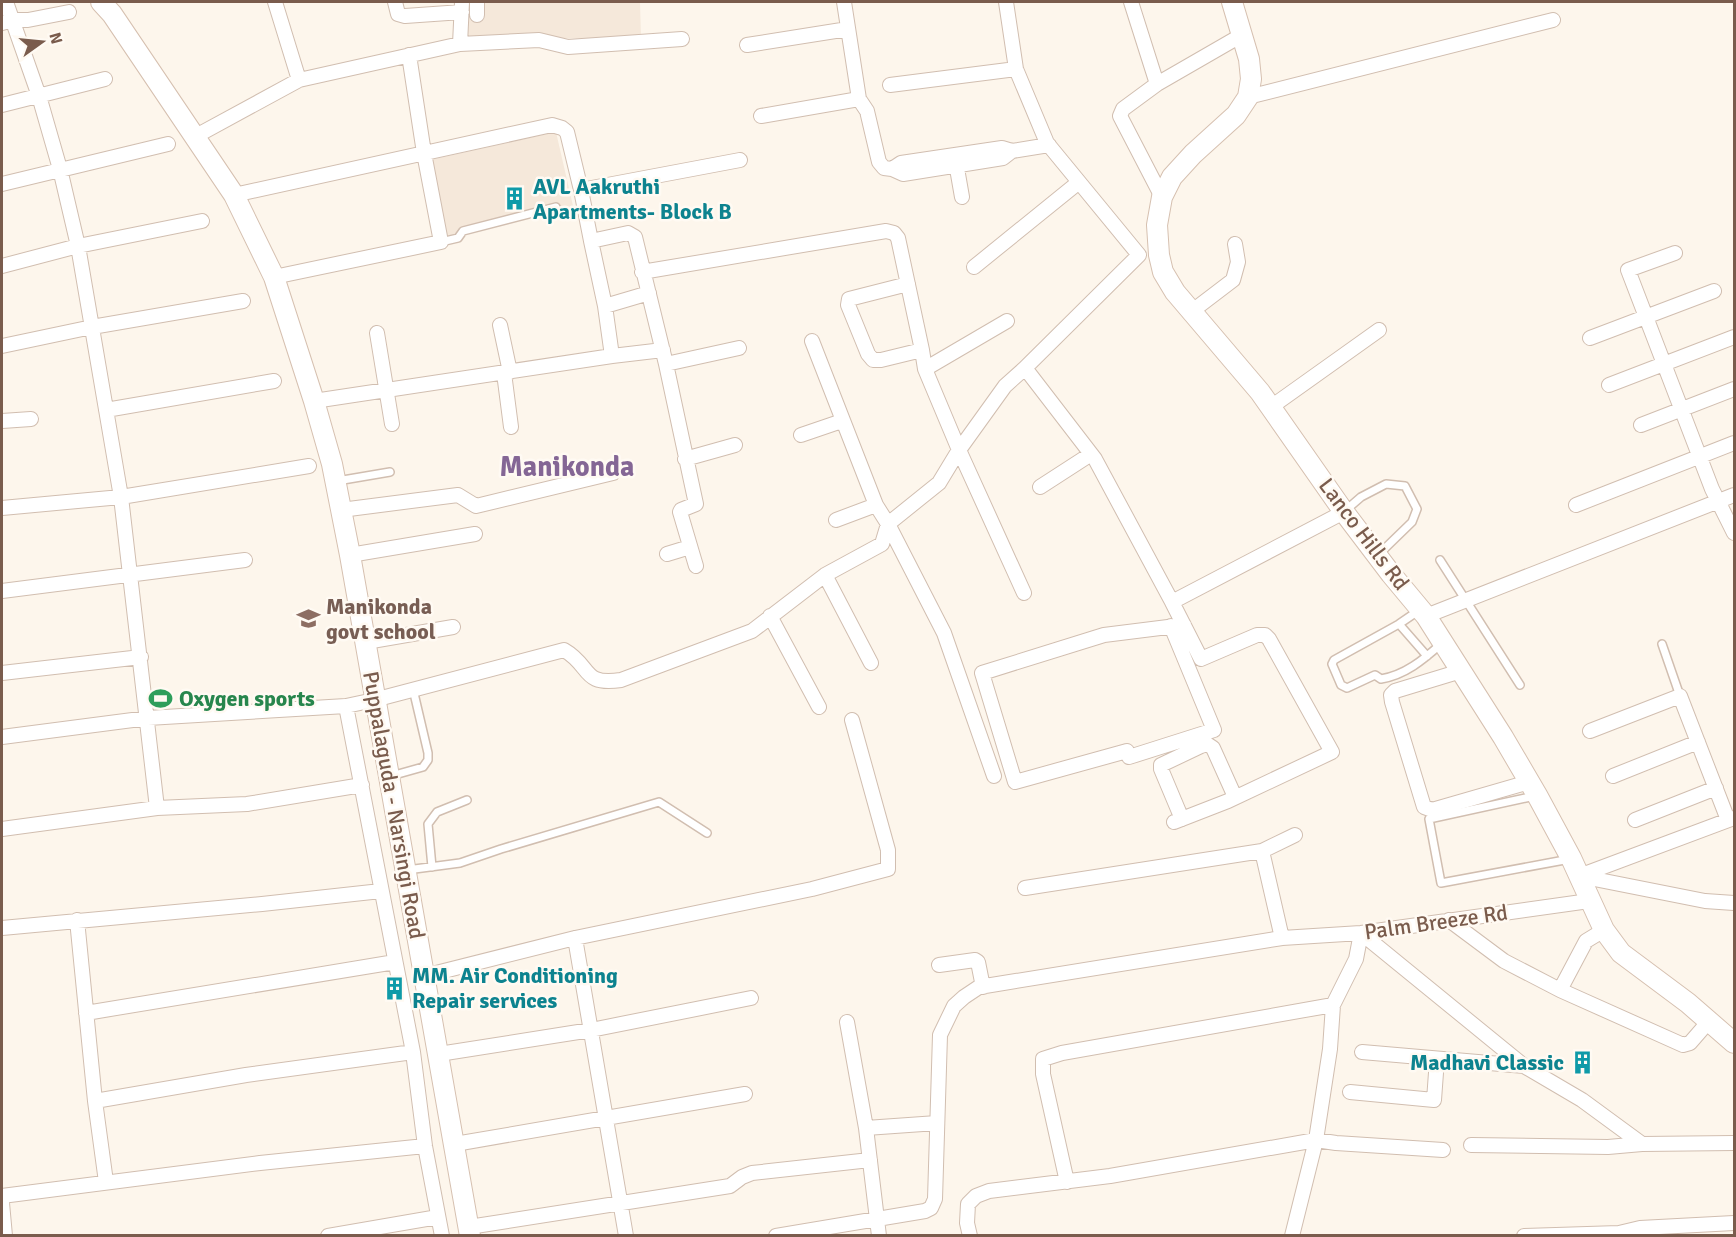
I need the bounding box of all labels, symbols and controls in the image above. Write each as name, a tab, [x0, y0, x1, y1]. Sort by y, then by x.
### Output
north arrow	[12, 12, 72, 72]
text: N	[44, 30, 67, 46]
place label: AVL Aakruthi Apartments- Block B	[533, 173, 732, 225]
building icon: AVL Aakruthi Apartments- Block B	[502, 186, 528, 212]
district label: Manikonda	[500, 450, 634, 484]
street label: Lanco Hills Rd	[1313, 473, 1415, 595]
place label: Manikonda govt school	[326, 593, 436, 645]
school or university icon: Manikonda govt school	[295, 606, 321, 632]
street label: Puppalaguda - Narsingi Road	[357, 669, 431, 941]
sports icon: Oxygen sports	[148, 685, 174, 711]
place label: Oxygen sports	[179, 685, 315, 712]
street label: Palm Breeze Rd	[1363, 899, 1509, 945]
place label: MM. Air Conditioning Repair services	[412, 962, 618, 1014]
building icon: MM. Air Conditioning Repair services	[381, 975, 407, 1001]
place label: Madhavi Classic	[1410, 1049, 1564, 1076]
building icon: Madhavi Classic	[1569, 1049, 1595, 1075]

